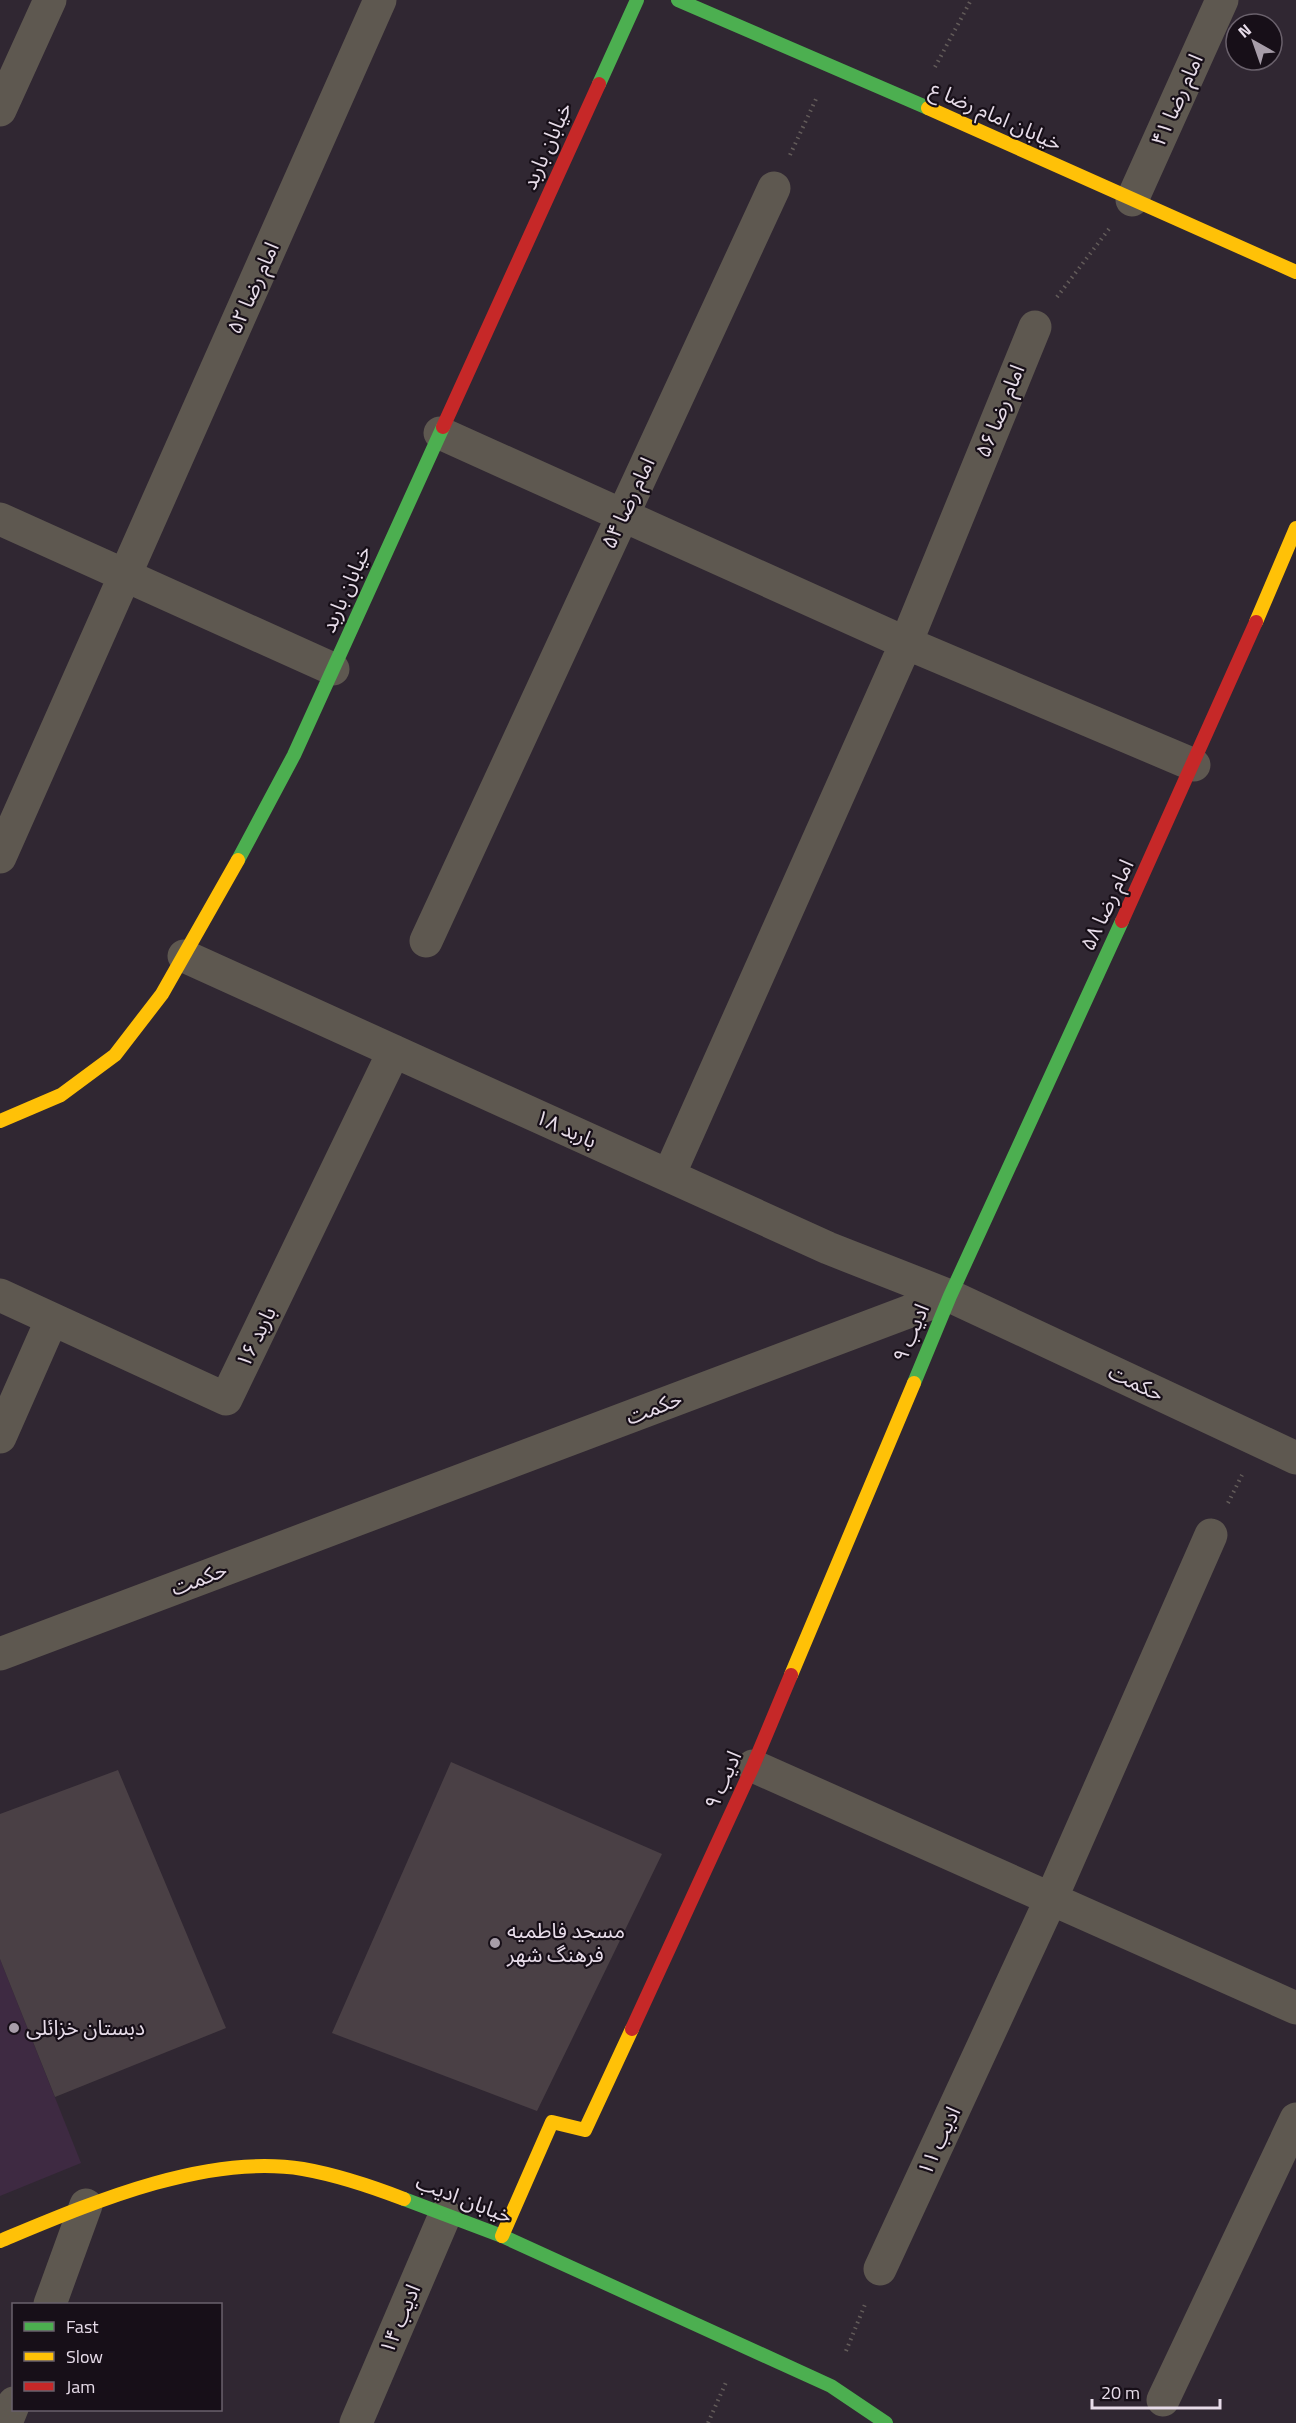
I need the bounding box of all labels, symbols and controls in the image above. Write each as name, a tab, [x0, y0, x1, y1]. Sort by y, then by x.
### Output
north arrow	[1224, 12, 1284, 72]
text: N	[1232, 18, 1256, 43]
street label: امام رضا ۴۱	[1142, 48, 1211, 151]
street label: خیابان امام رضا ع	[925, 72, 1068, 159]
street label: خیابان باربد	[513, 97, 580, 194]
street label: امام رضا ۵۲	[218, 236, 287, 339]
street label: امام رضا ۵۶	[966, 359, 1033, 462]
street label: امام رضا ۵۴	[592, 452, 663, 554]
street label: خیابان باربد	[312, 540, 379, 637]
street label: امام رضا ۵۸	[1071, 854, 1142, 956]
street label: باربد ۱۸	[531, 1100, 602, 1156]
street label: ادیب ۹	[883, 1298, 937, 1367]
street label: باربد ۱۶	[227, 1301, 284, 1372]
street label: حکمت	[1103, 1355, 1170, 1409]
street label: حکمت	[621, 1382, 687, 1432]
street label: حکمت	[166, 1553, 232, 1603]
street label: ادیب ۹	[695, 1745, 749, 1814]
place label: مسجد فاطمیه فرهنگ شهر	[506, 1914, 625, 1970]
marker: مسجد فاطمیه فرهنگ شهر	[488, 1936, 502, 1950]
place label: دبستان خزائلی	[26, 2011, 145, 2043]
marker: دبستان خزائلی	[7, 2021, 21, 2035]
street label: ادیب ۱۱	[908, 2101, 968, 2180]
street label: خیابان ادیب	[411, 2165, 517, 2231]
street label: ادیب ۱۴	[370, 2279, 428, 2358]
legend	[12, 2303, 222, 2411]
text: Fast	[66, 2313, 99, 2340]
text: Slow	[66, 2343, 103, 2370]
scale bar	[1092, 2372, 1220, 2410]
text: Jam	[66, 2373, 95, 2400]
text: 20 m	[1101, 2379, 1140, 2406]

